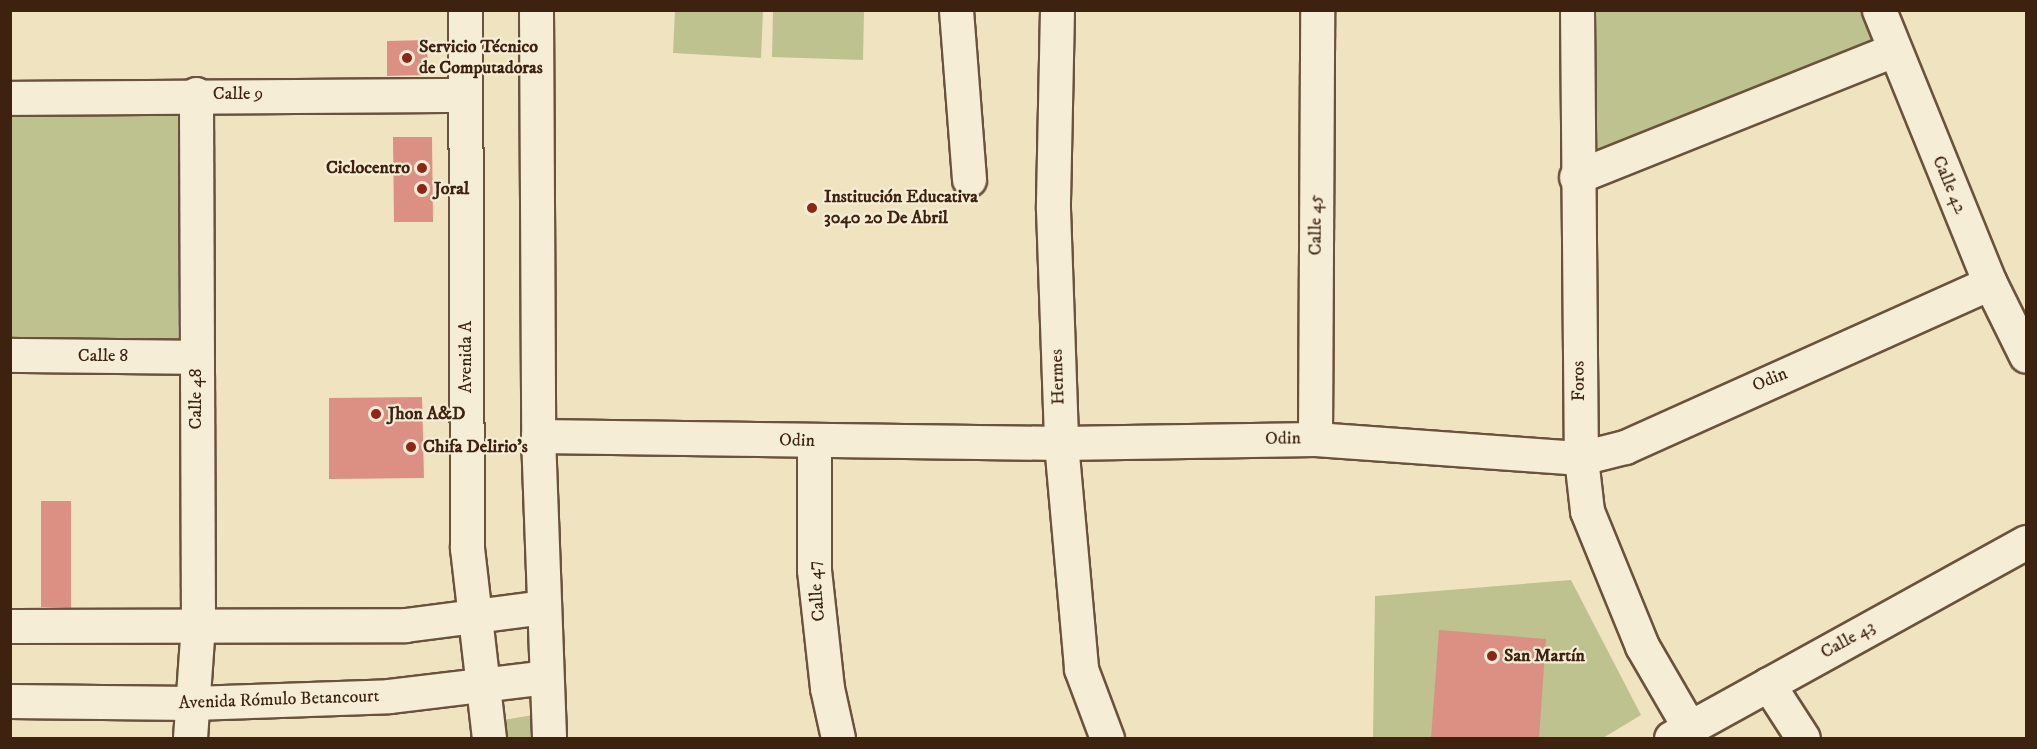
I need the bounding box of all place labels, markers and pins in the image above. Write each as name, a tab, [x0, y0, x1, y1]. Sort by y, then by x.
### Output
place label: Servicio Técnico de Computadoras	[419, 37, 543, 80]
marker: Servicio Técnico de Computadoras	[400, 51, 414, 65]
place label: Ciclocentro	[326, 157, 410, 179]
marker: Ciclocentro	[415, 161, 429, 175]
place label: Joral	[434, 178, 469, 200]
marker: Joral	[415, 182, 429, 196]
place label: Institución Educativa 3040 20 De Abril	[824, 187, 978, 230]
marker: Institución Educativa 3040 20 De Abril	[805, 201, 819, 215]
place label: Jhon A&D	[388, 403, 465, 425]
marker: Jhon A&D	[369, 407, 383, 421]
place label: Chifa Delirio's	[423, 436, 528, 458]
marker: Chifa Delirio's	[404, 440, 418, 454]
place label: San Martín	[1504, 645, 1585, 667]
marker: San Martín	[1485, 649, 1499, 663]

